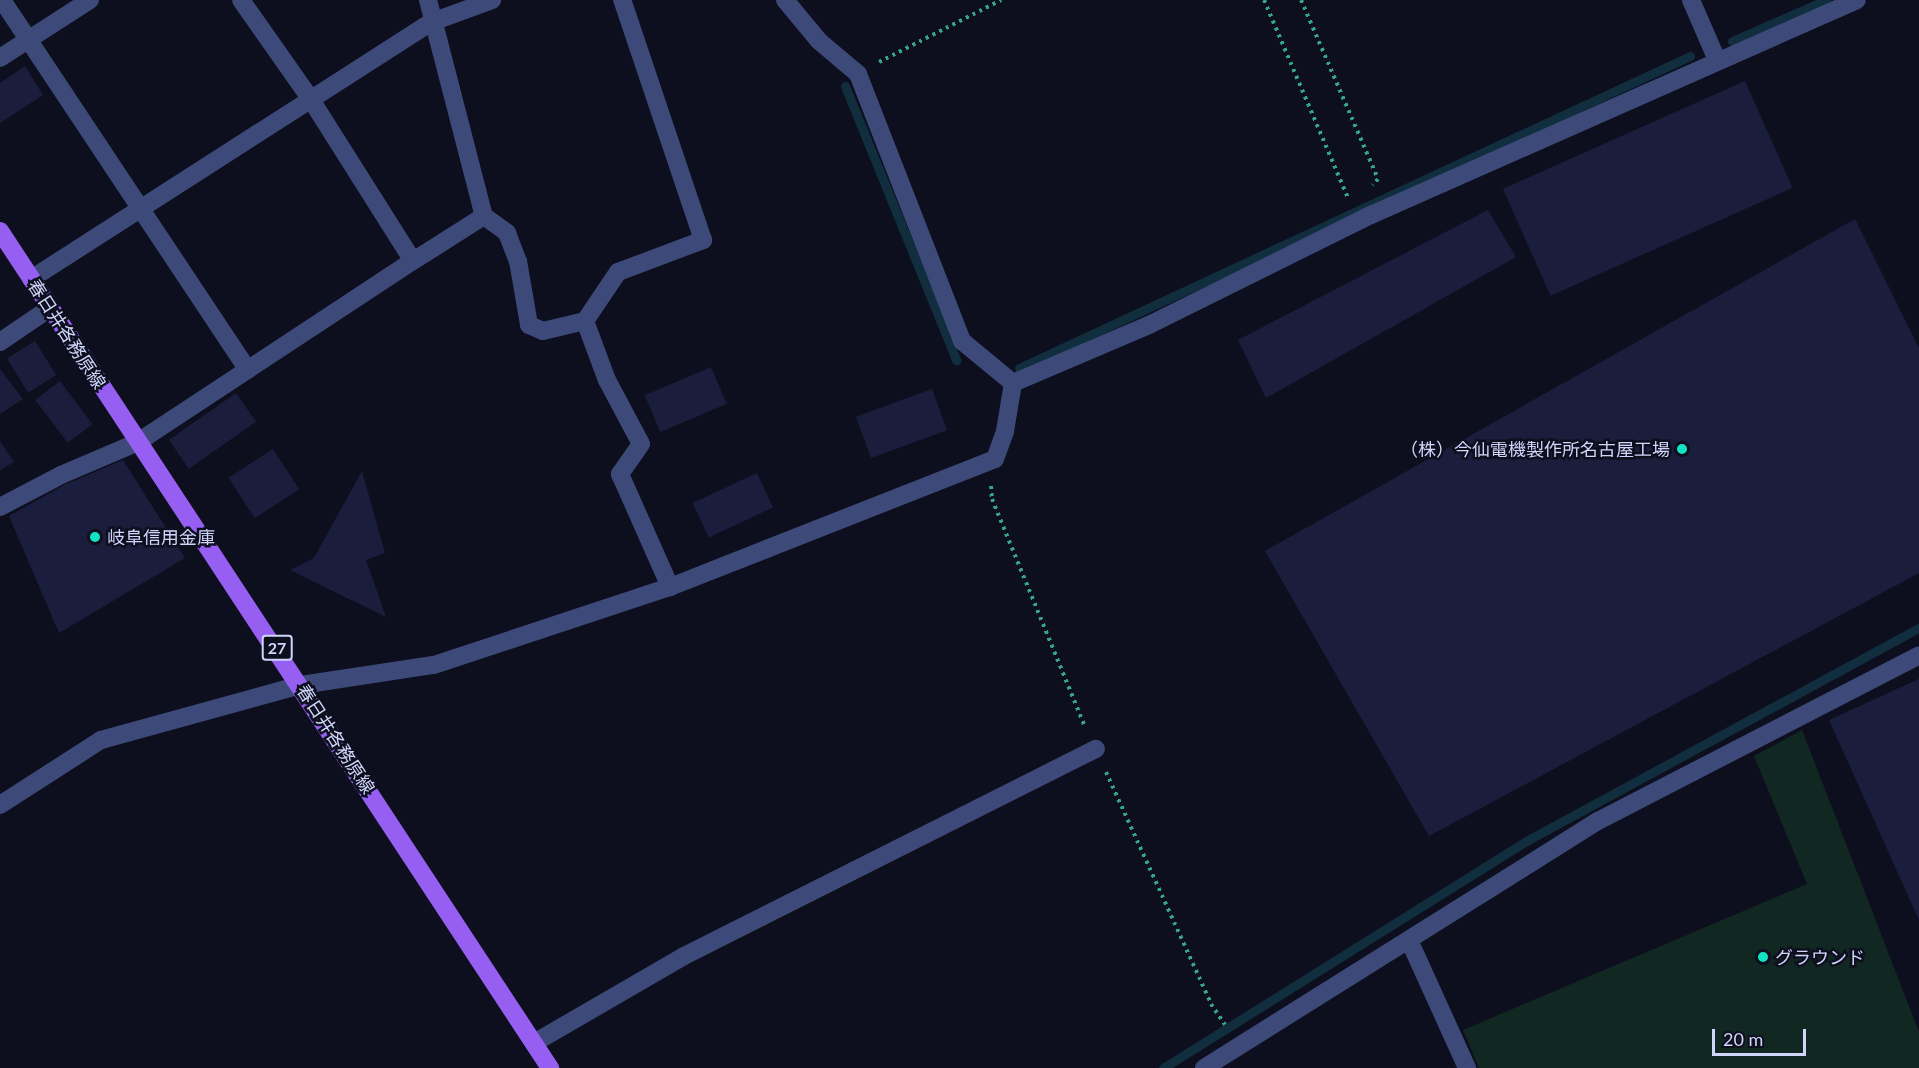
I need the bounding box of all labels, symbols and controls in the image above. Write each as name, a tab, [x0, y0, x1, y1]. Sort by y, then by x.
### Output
street label: 春日井各務原線	[24, 275, 110, 393]
place label: （株）今仙電機製作所名古屋工場	[1400, 438, 1670, 460]
marker: （株）今仙電機製作所名古屋工場	[1675, 442, 1689, 456]
place label: 岐阜信用金庫	[107, 526, 215, 548]
marker: 岐阜信用金庫	[88, 530, 102, 544]
road number: 27	[260, 635, 294, 661]
street label: 春日井各務原線	[293, 680, 379, 798]
place label: グラウンド	[1775, 946, 1865, 968]
marker: グラウンド	[1756, 950, 1770, 964]
scale bar	[1715, 1017, 1810, 1055]
text: 20 m	[1723, 1028, 1763, 1050]

